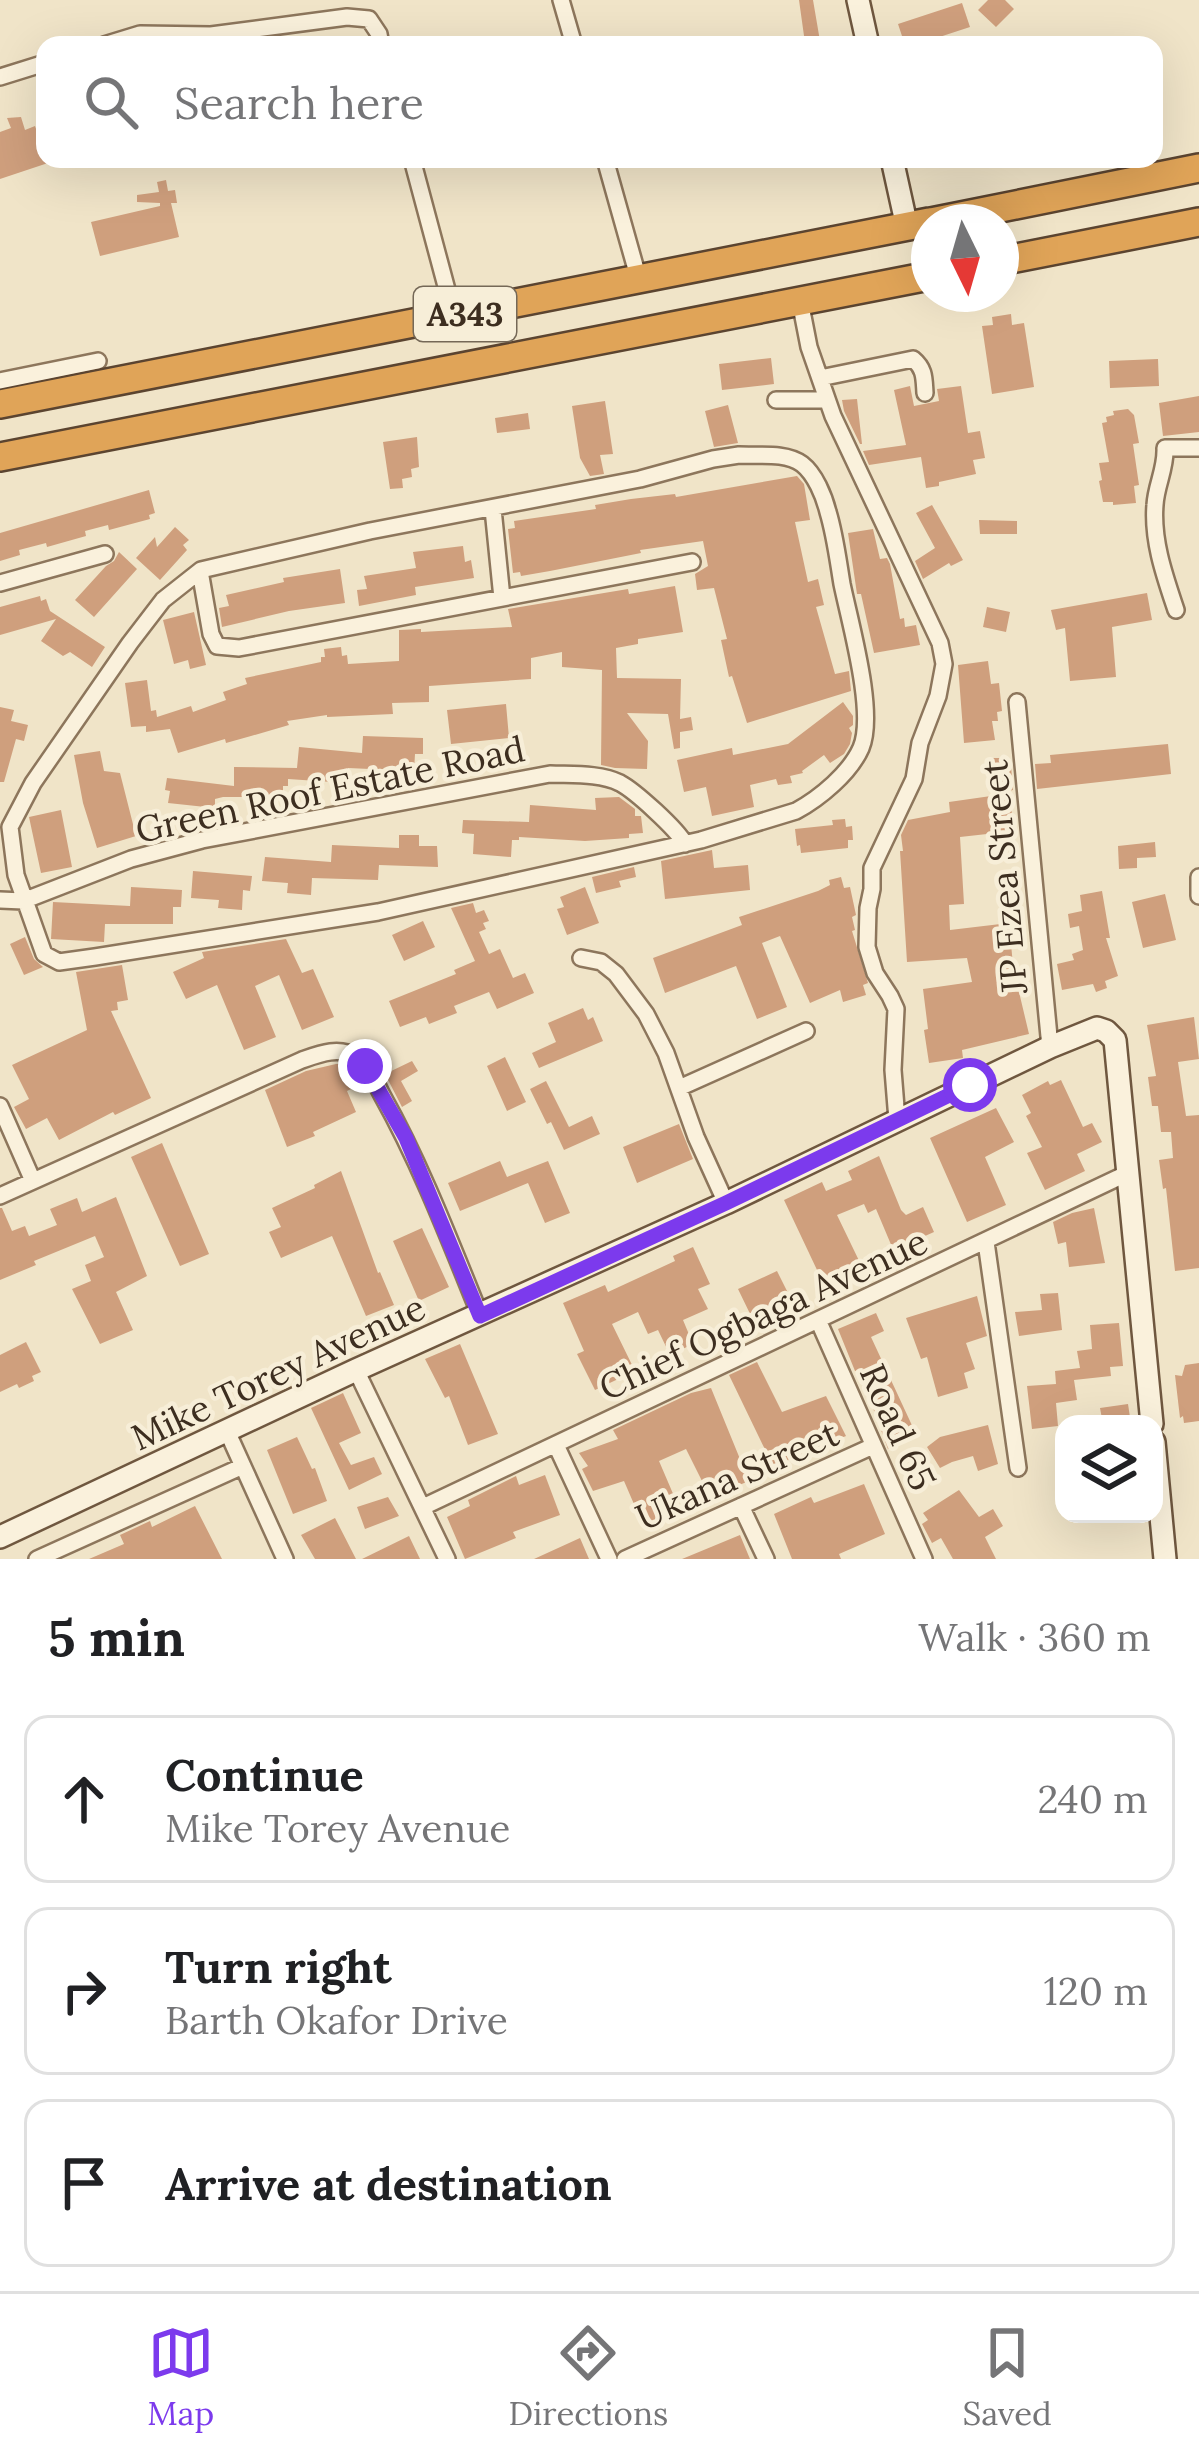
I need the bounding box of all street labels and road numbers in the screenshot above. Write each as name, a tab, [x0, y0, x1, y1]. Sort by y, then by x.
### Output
road number: A343	[414, 287, 516, 341]
street label: Green Roof Estate Road	[131, 725, 529, 853]
street label: JP Ezea Street	[971, 758, 1037, 997]
street label: Chief Ogbaga Avenue	[592, 1218, 934, 1410]
street label: Mike Torey Avenue	[124, 1284, 432, 1460]
street label: Road 65	[850, 1357, 946, 1497]
street label: Ukana Street	[629, 1410, 846, 1540]

